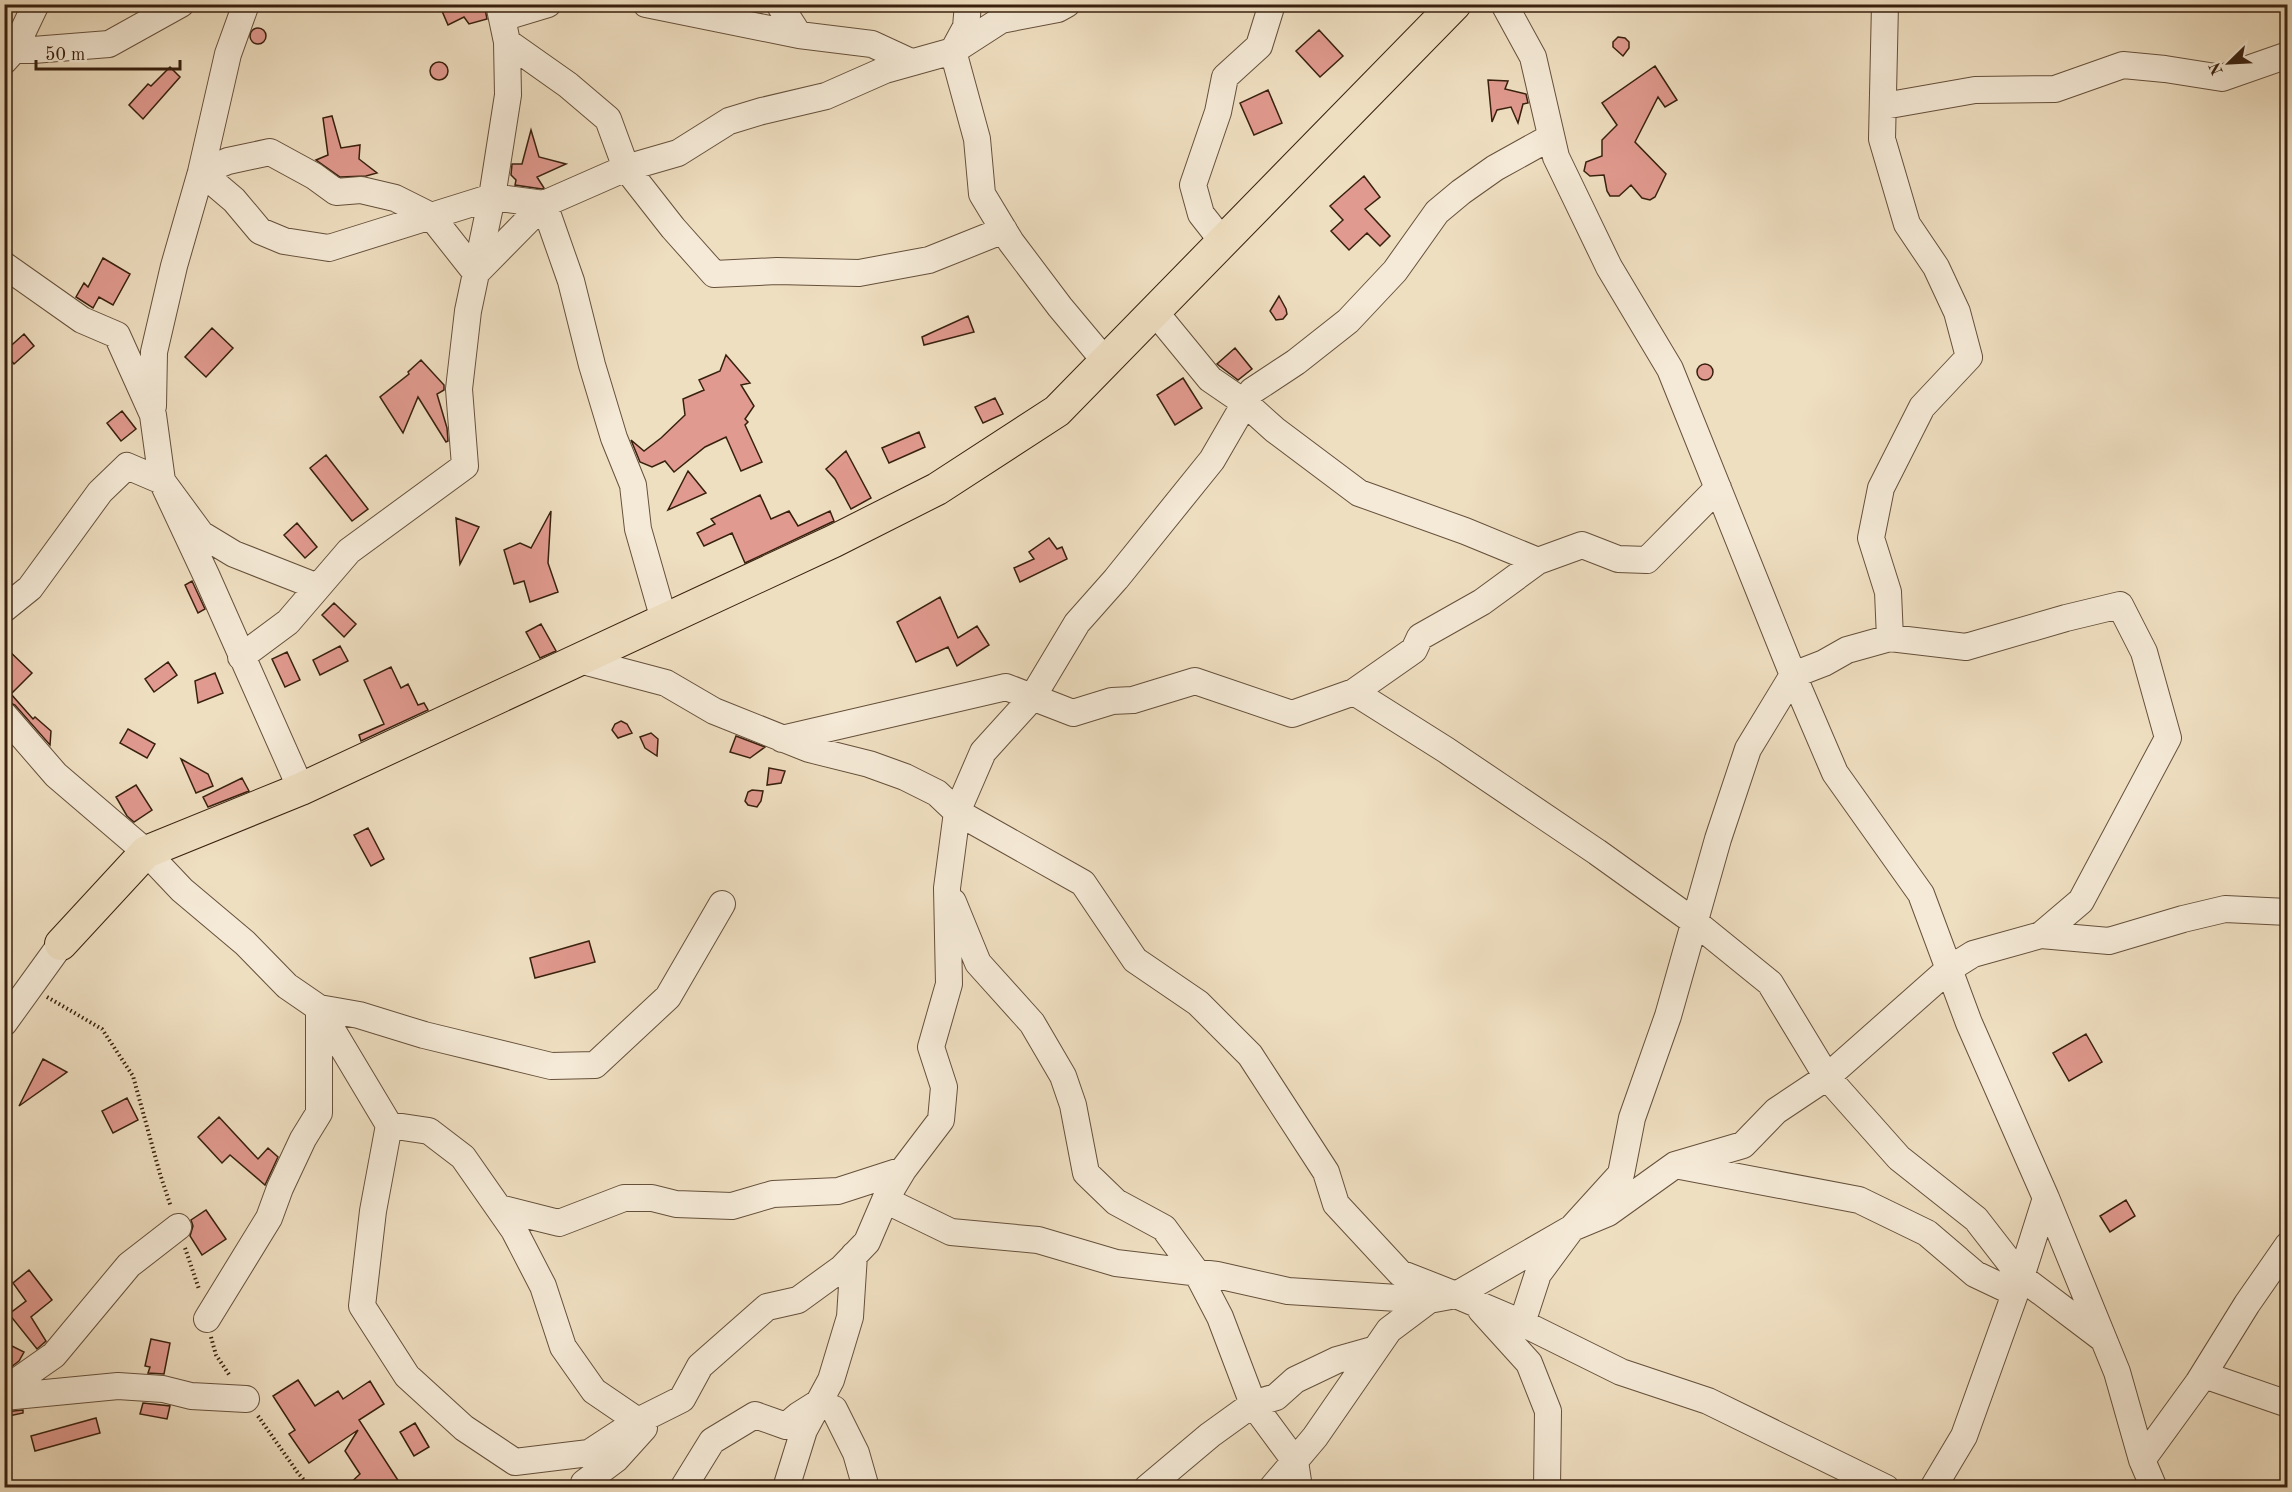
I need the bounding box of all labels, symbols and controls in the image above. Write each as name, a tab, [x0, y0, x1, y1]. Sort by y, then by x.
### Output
scale bar	[36, 33, 180, 71]
north arrow	[2199, 33, 2259, 93]
text: 50 m	[45, 46, 85, 64]
text: N	[2207, 59, 2227, 77]

